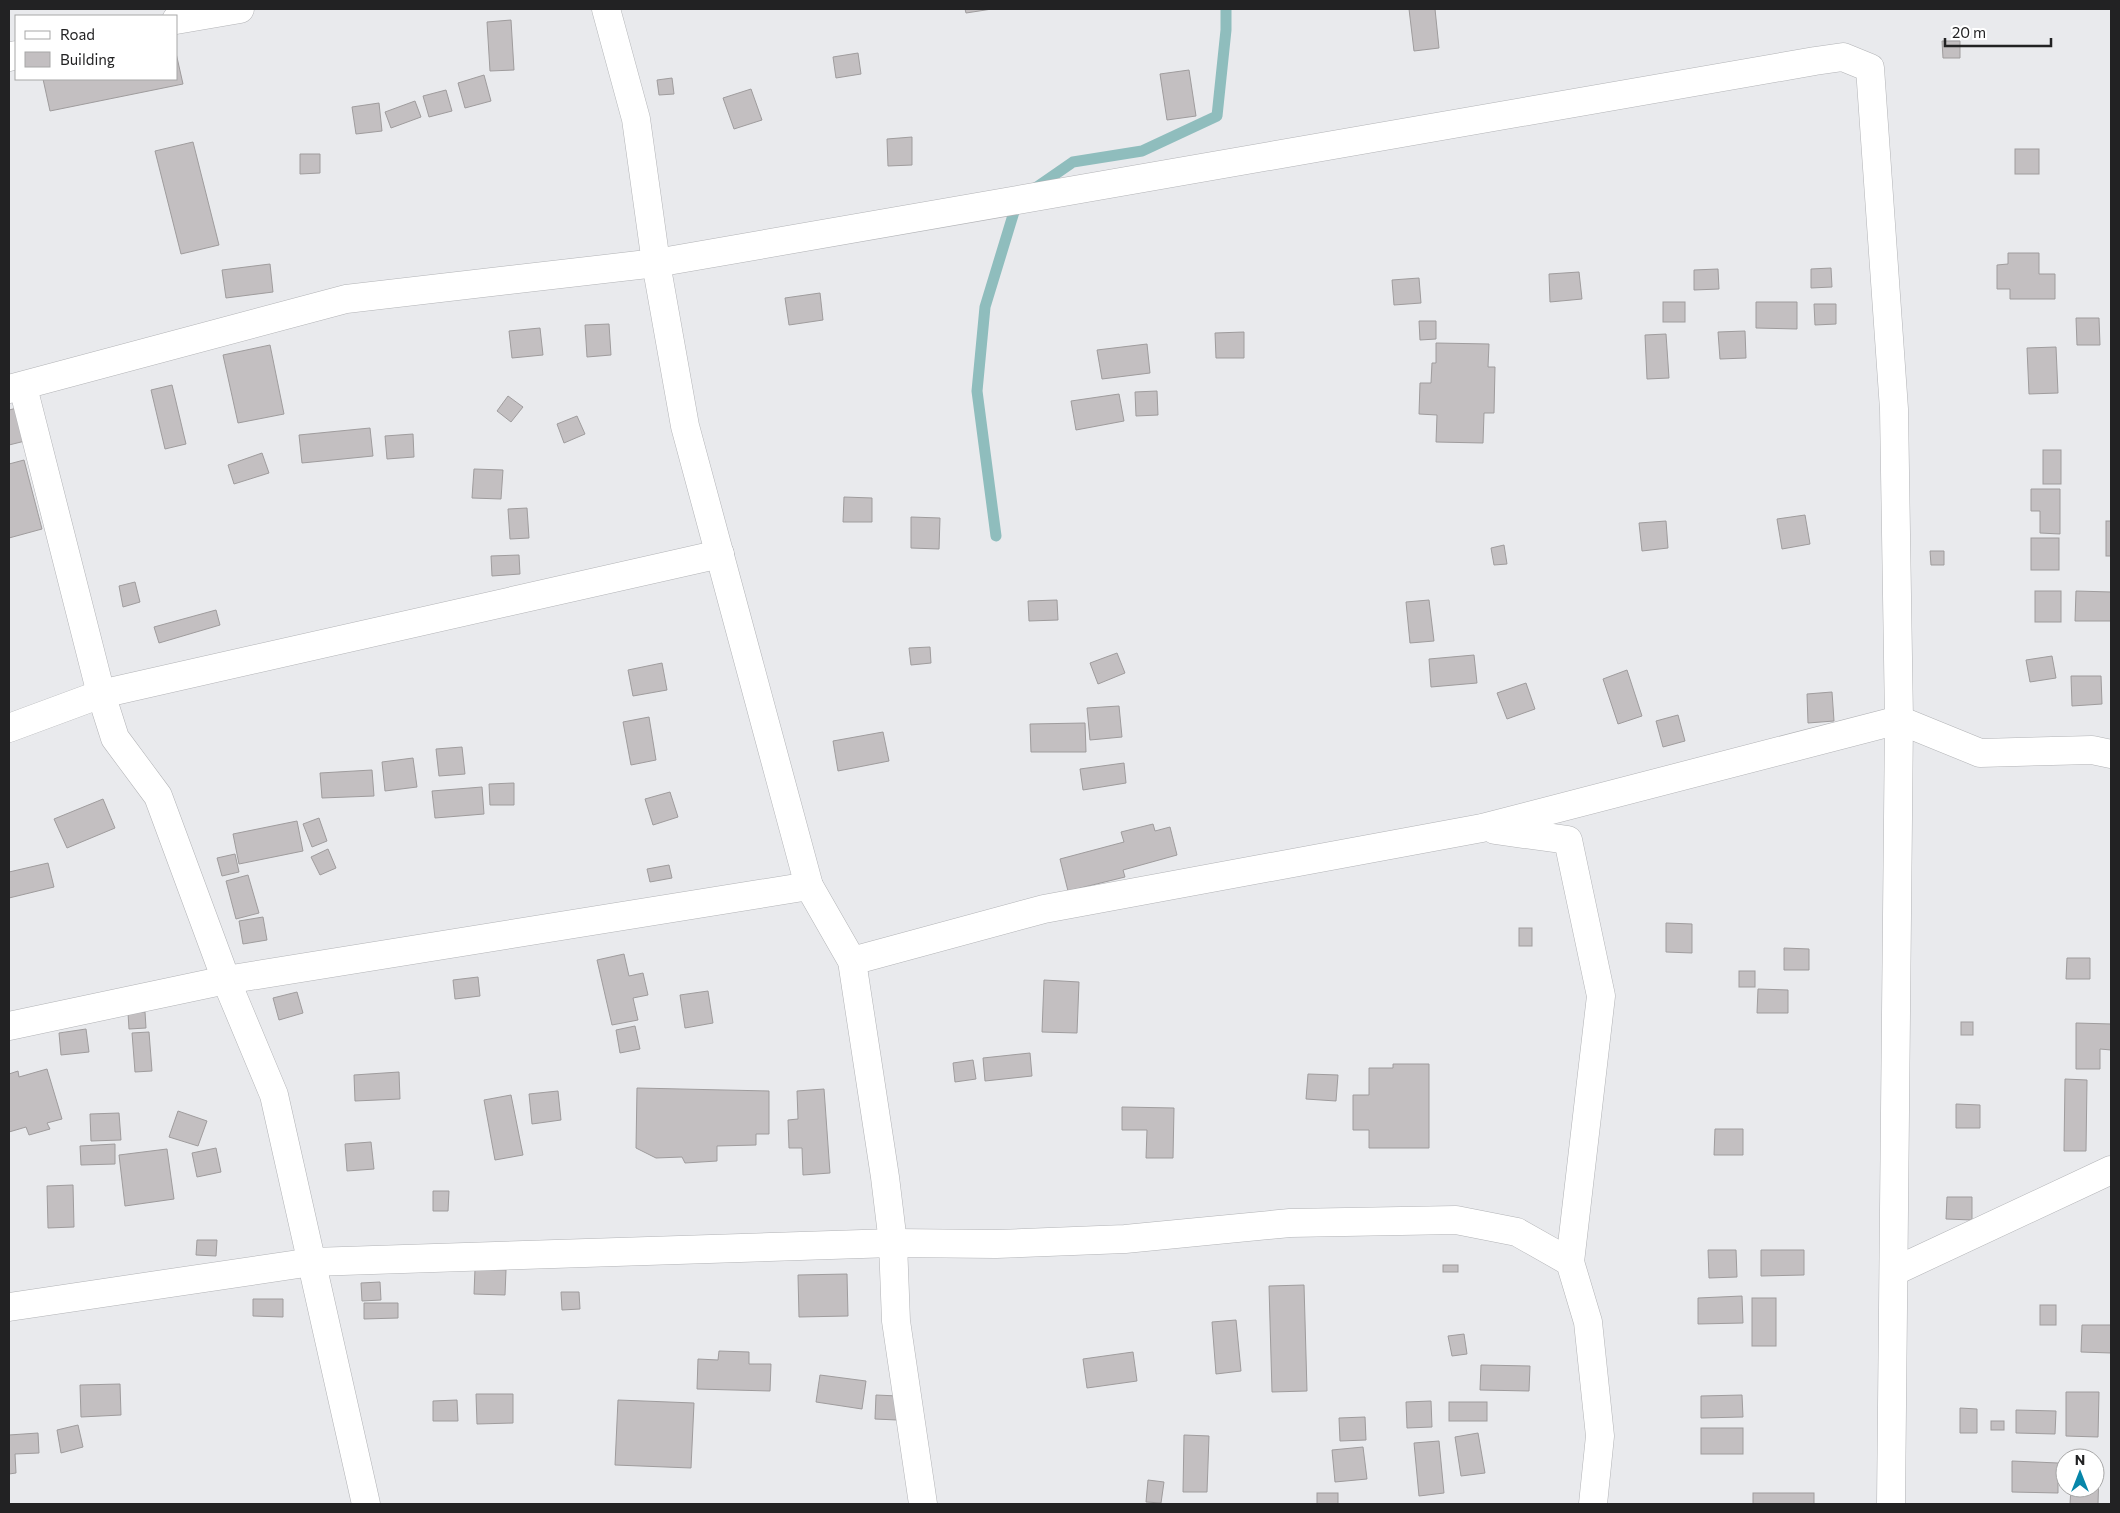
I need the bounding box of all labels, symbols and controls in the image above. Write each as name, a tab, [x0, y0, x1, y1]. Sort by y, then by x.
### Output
legend	[15, 15, 178, 80]
scale bar	[1945, 15, 2051, 47]
text: 20 m	[1952, 23, 1986, 41]
text: Road	[60, 25, 95, 43]
text: Building	[60, 50, 115, 68]
north arrow	[2055, 1448, 2105, 1498]
text: N	[2075, 1451, 2085, 1468]

